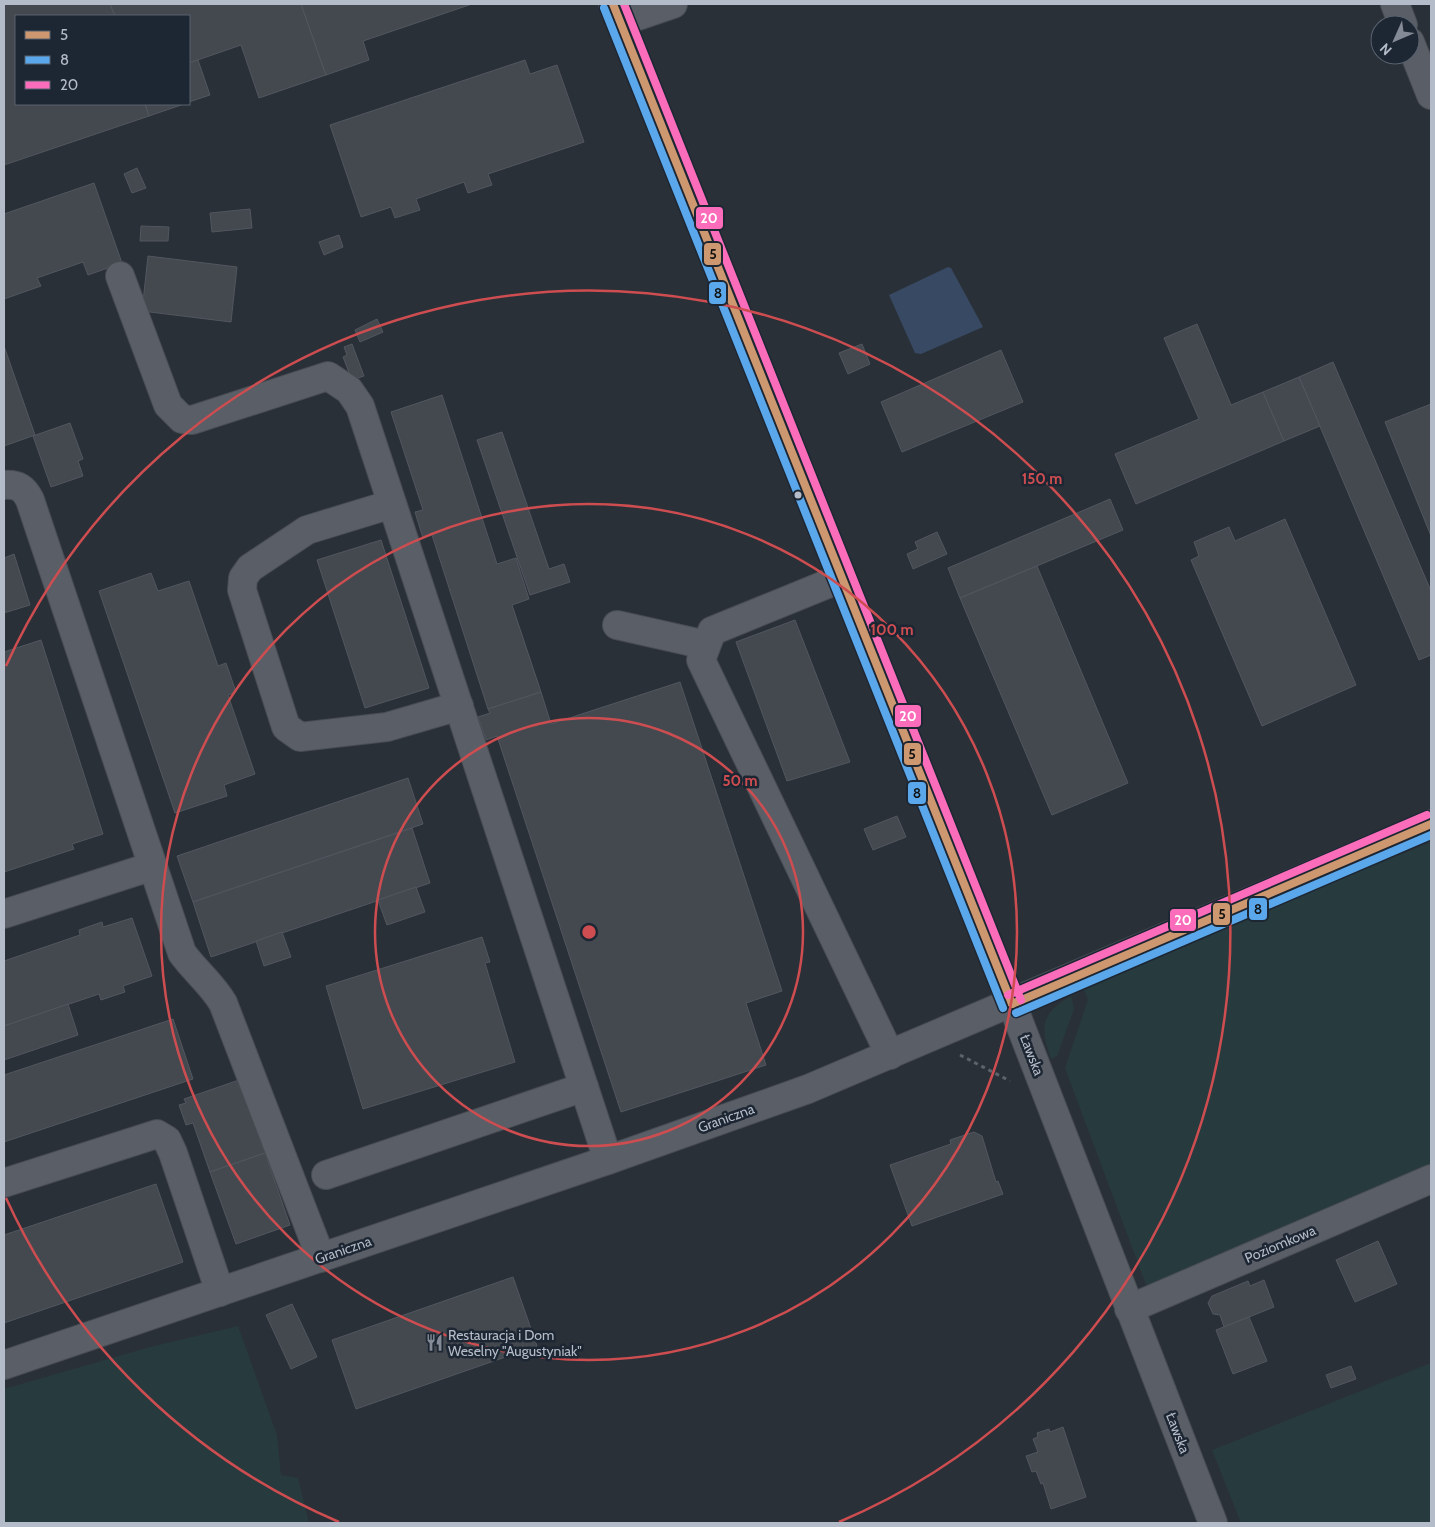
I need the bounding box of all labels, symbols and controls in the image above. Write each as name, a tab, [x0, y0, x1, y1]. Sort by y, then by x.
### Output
legend	[15, 15, 190, 105]
north arrow	[1370, 15, 1420, 65]
text: 5	[60, 26, 68, 44]
text: N	[1376, 39, 1396, 59]
text: 8	[60, 51, 69, 69]
text: 20	[60, 76, 78, 94]
line badge: 20	[695, 206, 724, 230]
text: 20	[700, 209, 718, 227]
line badge: 5	[703, 242, 722, 266]
text: 5	[709, 245, 717, 263]
line badge: 8	[708, 281, 727, 305]
text: 8	[714, 284, 722, 302]
text: 150 m	[1022, 470, 1062, 488]
unlabelled marker	[793, 490, 803, 500]
text: 100 m	[870, 621, 914, 639]
line badge: 20	[894, 704, 922, 728]
text: 20	[899, 707, 917, 725]
line badge: 5	[903, 742, 922, 766]
text: 5	[908, 745, 916, 763]
text: 50 m	[722, 772, 758, 790]
line badge: 8	[907, 781, 927, 805]
text: 8	[913, 784, 921, 802]
line badge: 8	[1248, 897, 1268, 921]
text: 8	[1254, 900, 1262, 918]
line badge: 5	[1212, 902, 1231, 926]
text: 5	[1218, 905, 1226, 923]
line badge: 20	[1169, 908, 1197, 932]
text: 20	[1174, 911, 1192, 929]
centre of rings	[580, 923, 598, 941]
street label: Ławska	[1016, 1032, 1048, 1078]
street label: Graniczna	[695, 1099, 757, 1136]
street label: Poziomkowa	[1242, 1221, 1318, 1267]
street label: Graniczna	[312, 1232, 374, 1268]
place label: Restauracja i Dom Weselny "Augustyniak"	[448, 1326, 582, 1360]
restaurant icon: Restauracja i Dom Weselny "Augustyniak"	[424, 1333, 444, 1353]
street label: Ławska	[1162, 1410, 1194, 1456]

